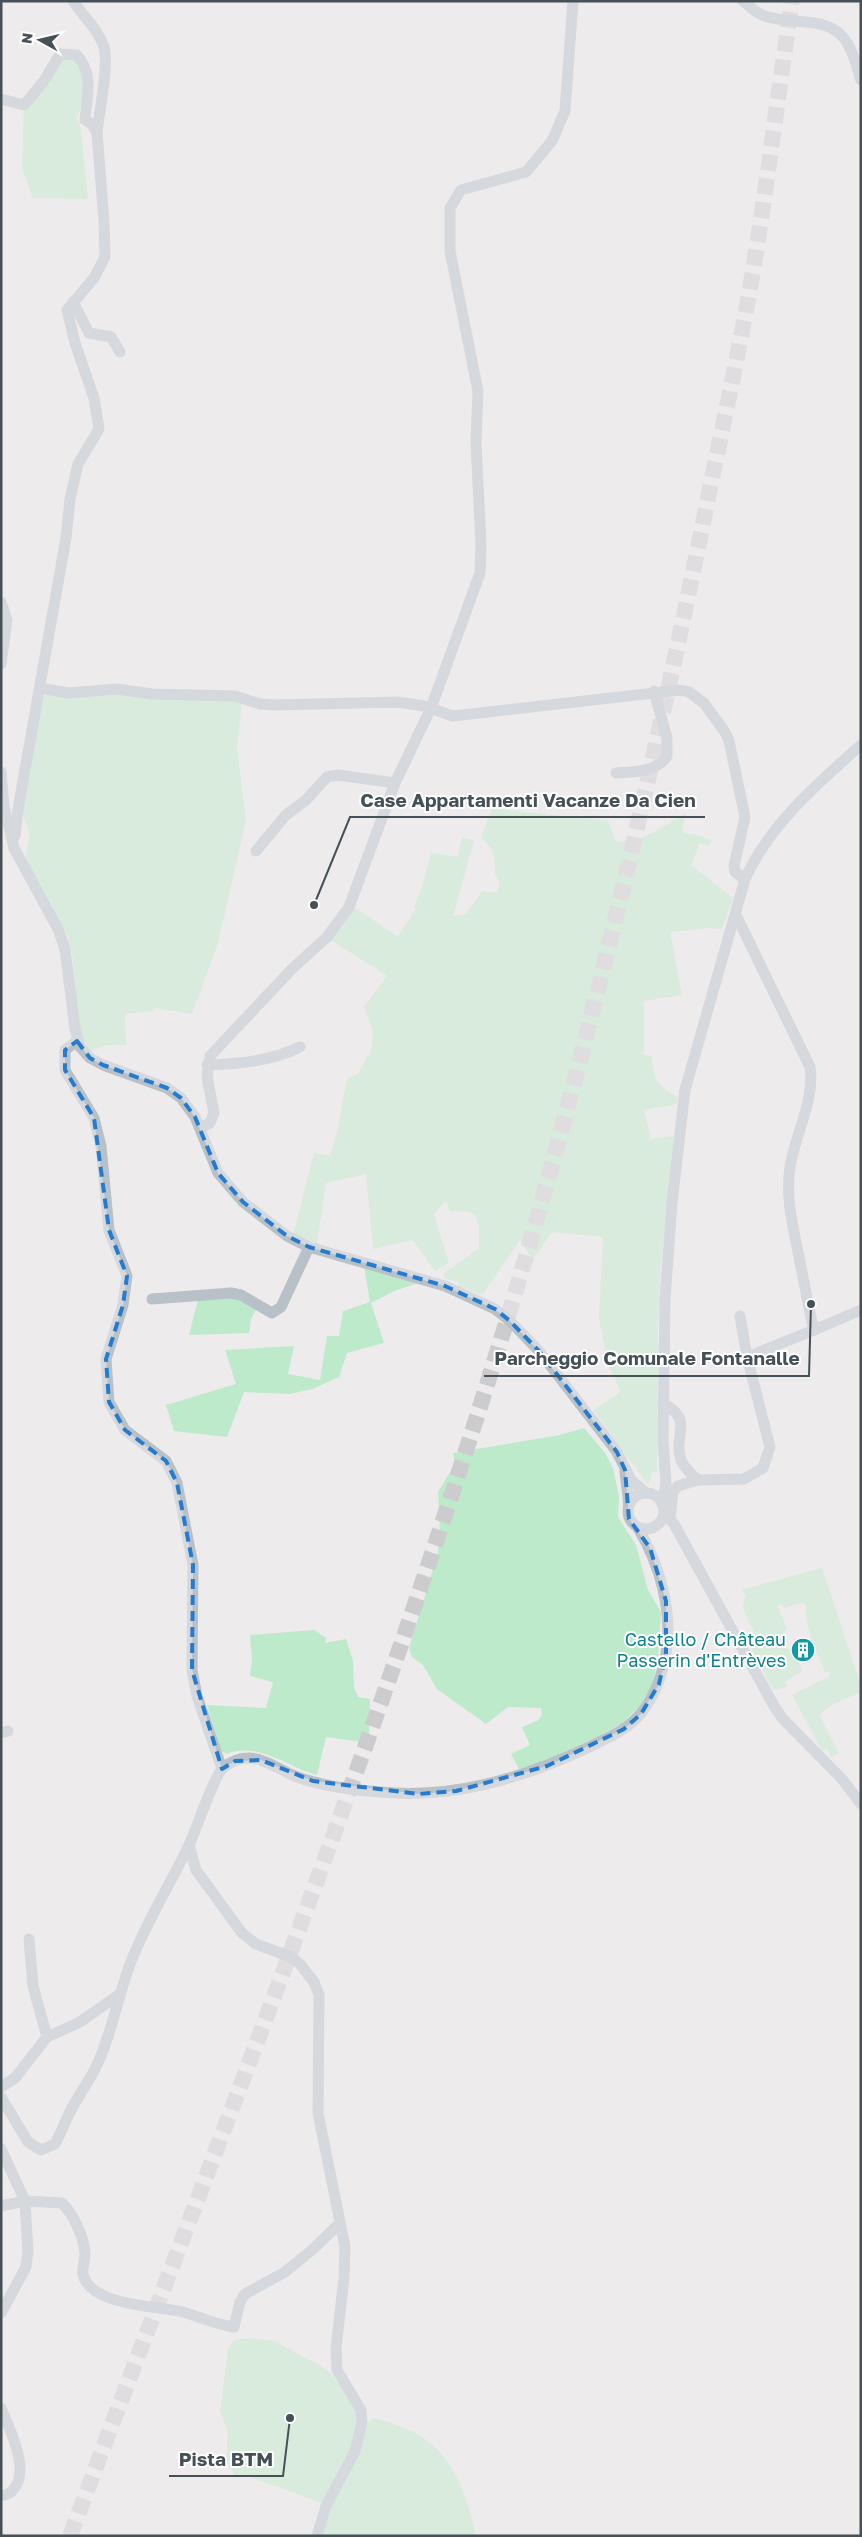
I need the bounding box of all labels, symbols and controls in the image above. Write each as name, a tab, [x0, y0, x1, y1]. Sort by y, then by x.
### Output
north arrow	[15, 15, 65, 65]
text: N	[17, 32, 36, 45]
callout: Case Appartamenti Vacanze Da Cien	[350, 783, 705, 817]
text: Case Appartamenti Vacanze Da Cien	[360, 788, 696, 811]
callout: Parcheggio Comunale Fontanalle	[484, 1342, 809, 1376]
text: Parcheggio Comunale Fontanalle	[494, 1346, 800, 1369]
place label: Castello / Château Passerin d'Entrèves	[617, 1628, 786, 1671]
building icon: Castello / Château Passerin d'Entrèves	[790, 1637, 816, 1663]
callout: Pista BTM	[169, 2442, 283, 2476]
text: Pista BTM	[179, 2447, 273, 2470]

